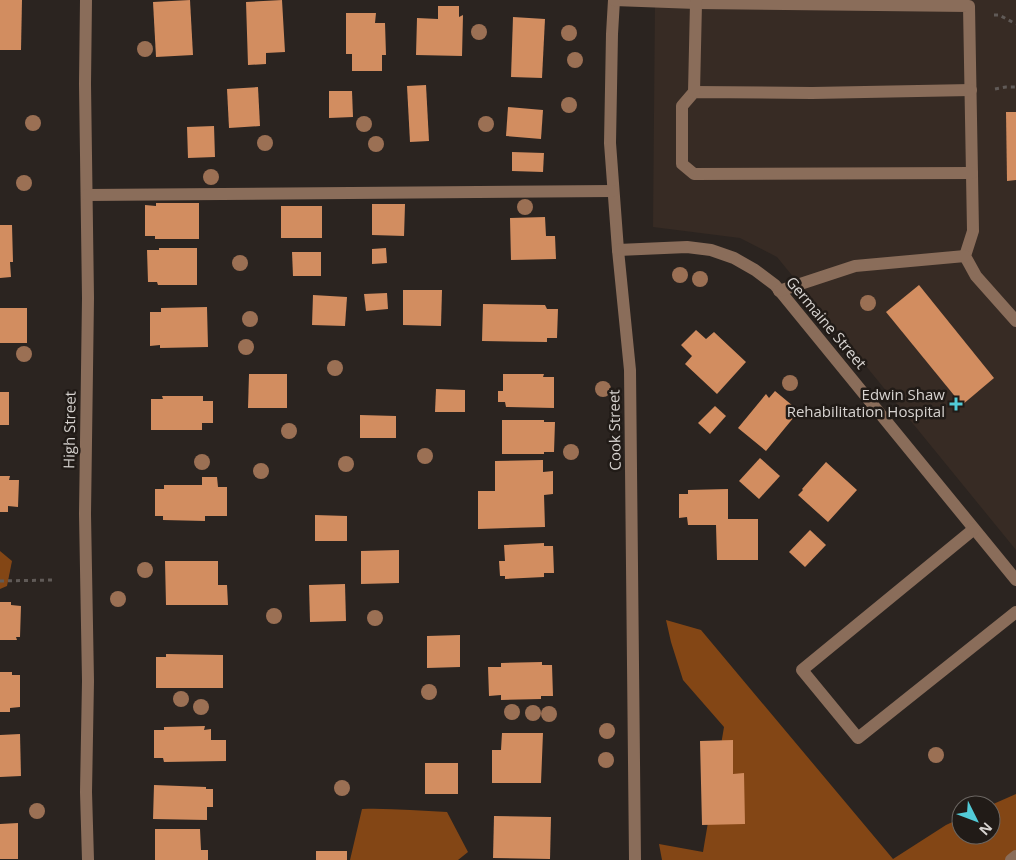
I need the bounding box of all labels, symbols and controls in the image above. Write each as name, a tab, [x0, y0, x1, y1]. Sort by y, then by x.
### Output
street label: Germaine Street	[782, 272, 871, 373]
place label: Edwin Shaw Rehabilitation Hospital	[787, 384, 945, 421]
street label: Cook Street	[603, 389, 625, 471]
street label: High Street	[58, 391, 80, 469]
marker: Edwin Shaw Rehabilitation Hospital	[949, 397, 963, 411]
north arrow	[951, 795, 1001, 845]
text: N	[975, 818, 997, 840]

